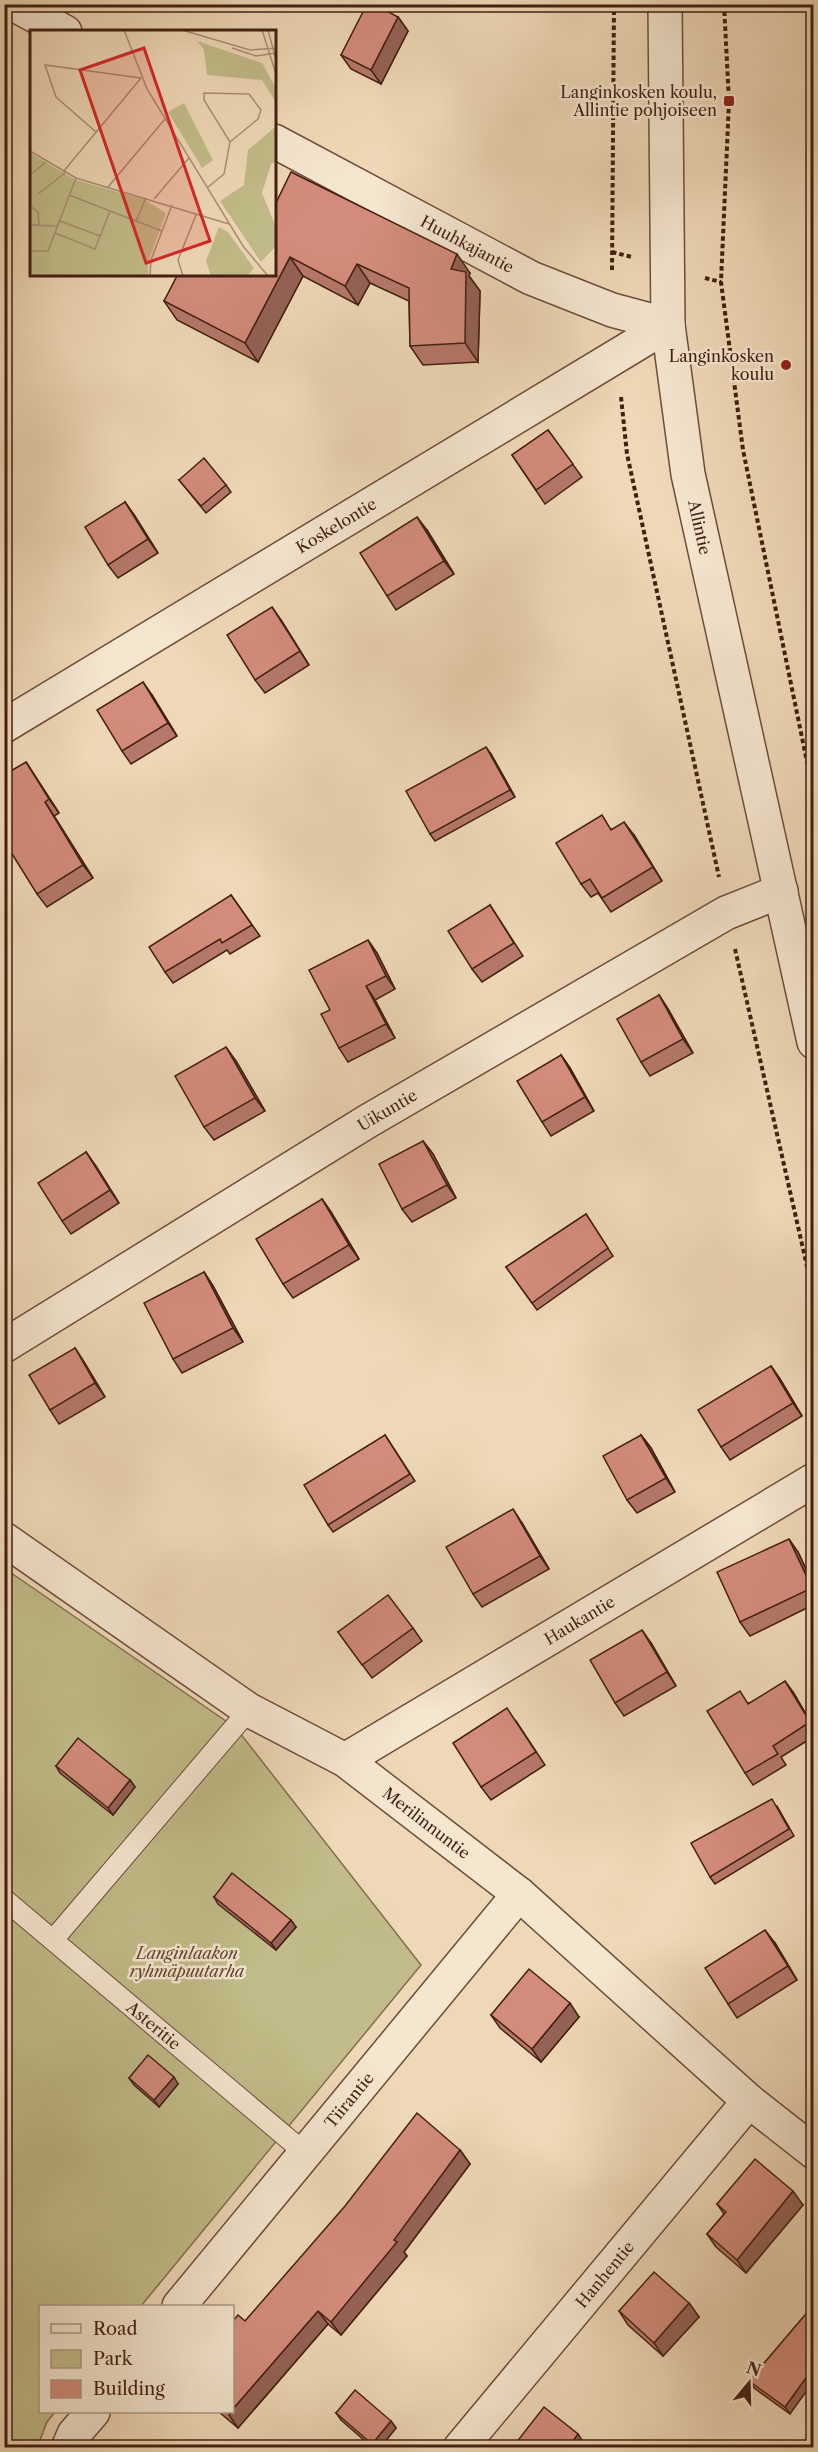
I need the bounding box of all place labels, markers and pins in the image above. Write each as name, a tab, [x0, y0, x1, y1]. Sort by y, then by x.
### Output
place label: Langinkosken koulu, Allintie pohjoiseen	[560, 82, 717, 120]
marker: Langinkosken koulu, Allintie pohjoiseen	[722, 94, 736, 108]
place label: Langinkosken koulu	[669, 346, 774, 384]
marker: Langinkosken koulu	[779, 358, 793, 372]

